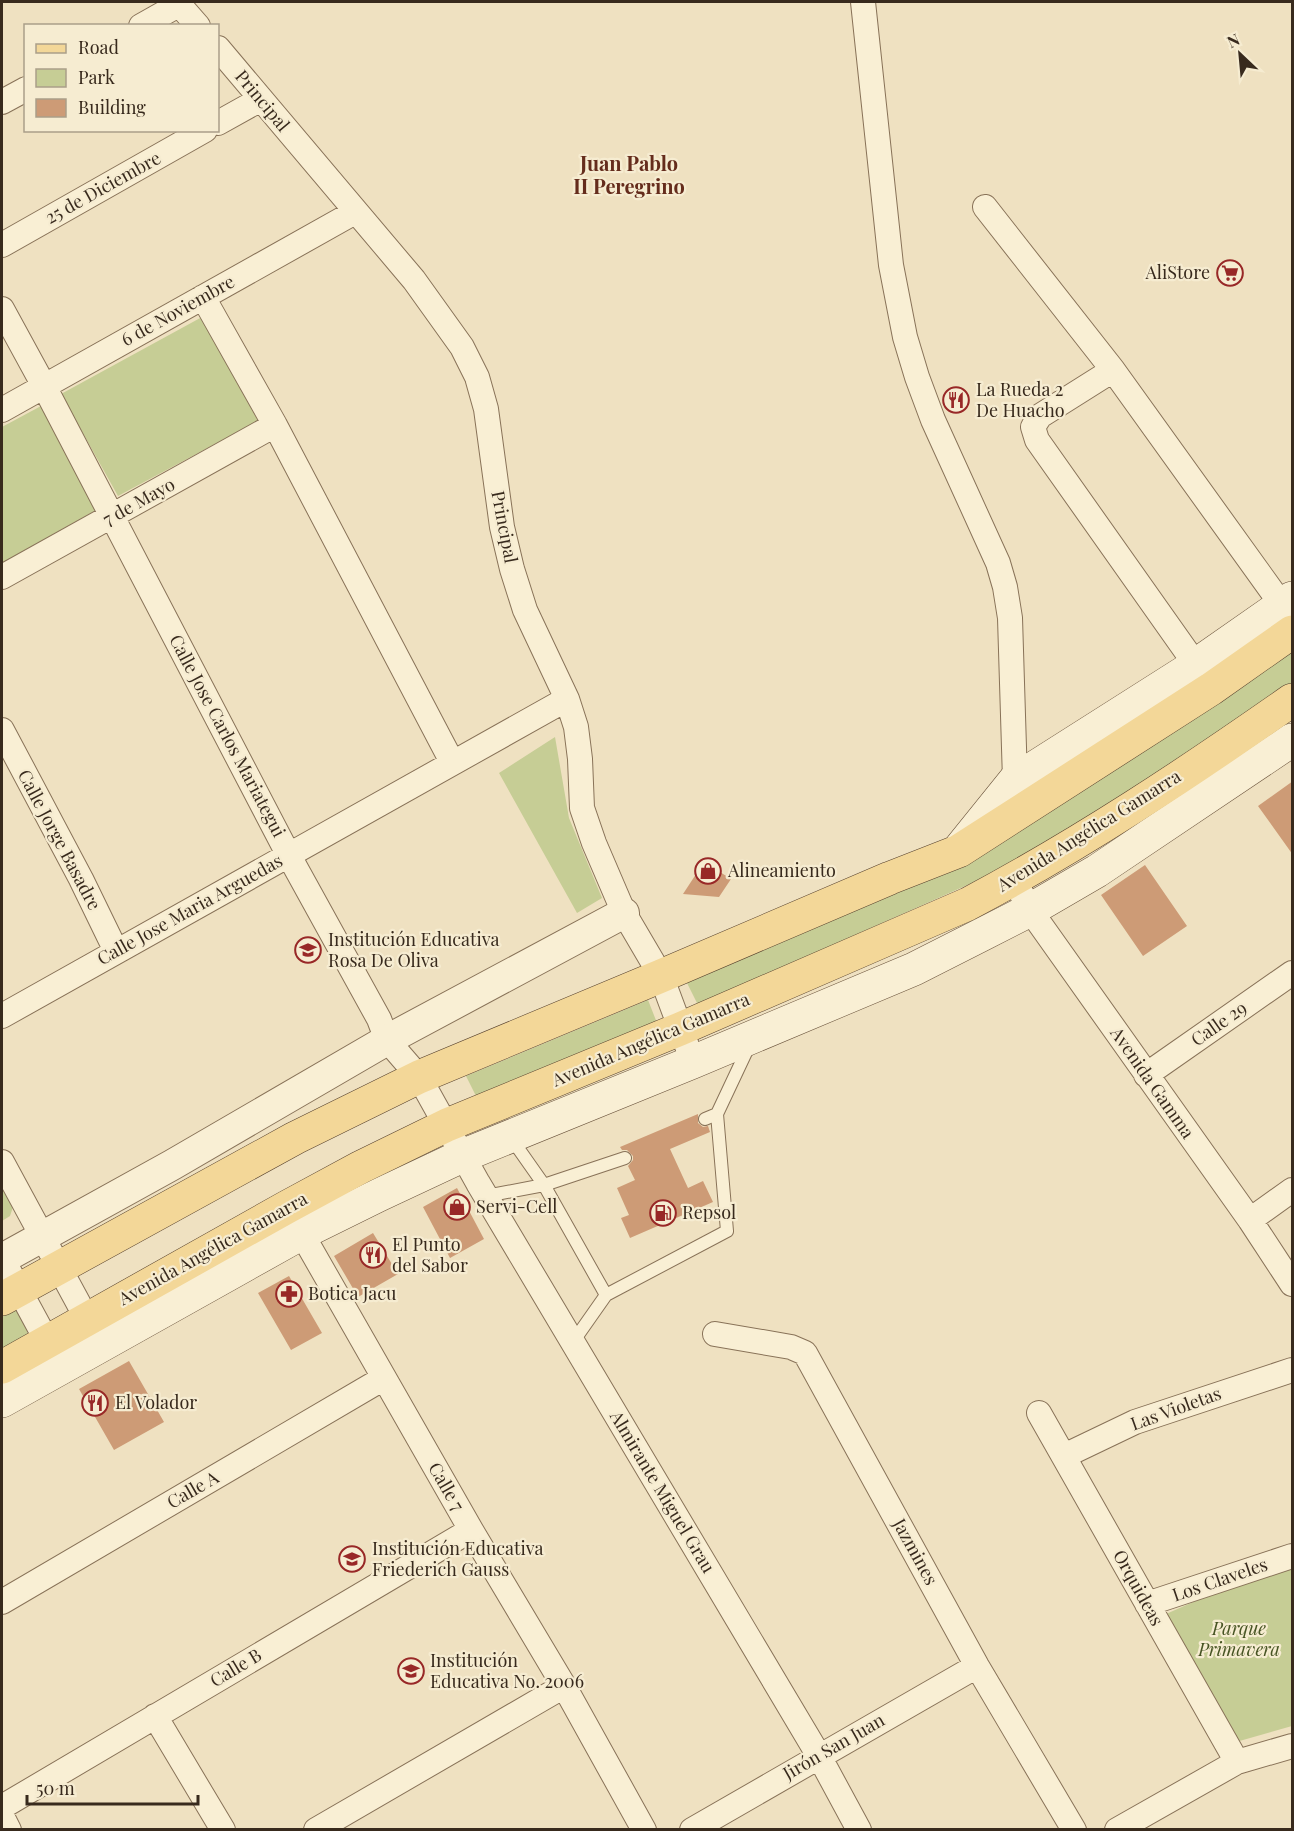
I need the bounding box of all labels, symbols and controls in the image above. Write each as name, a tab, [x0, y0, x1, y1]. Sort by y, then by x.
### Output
legend	[24, 24, 219, 132]
north arrow	[1210, 24, 1270, 84]
text: N	[1223, 28, 1243, 52]
text: Road	[78, 35, 119, 59]
text: Park	[78, 65, 115, 89]
street label: Principal	[230, 65, 295, 136]
text: Building	[78, 95, 146, 119]
street label: 25 de Diciembre	[40, 145, 165, 229]
district label: Juan Pablo II Peregrino	[573, 149, 685, 199]
supermarket icon: AliStore	[1215, 258, 1245, 288]
place label: AliStore	[1145, 260, 1210, 284]
street label: 6 de Noviembre	[117, 269, 238, 351]
place label: La Rueda 2 De Huacho	[976, 377, 1065, 422]
restaurant icon: La Rueda 2 De Huacho	[941, 385, 971, 415]
street label: 7 de Mayo	[98, 471, 179, 531]
street label: Principal	[486, 489, 524, 565]
street label: Calle Jose Carlos Mariategui	[164, 630, 292, 841]
street label: Avenida Angélica Gamarra	[991, 764, 1185, 897]
street label: Calle Jorge Basadre	[13, 765, 107, 914]
street label: Calle Jose Maria Arguedas	[93, 848, 286, 970]
shop icon: Alineamiento	[693, 856, 723, 886]
place label: Alineamiento	[727, 858, 836, 882]
place label: Institución Educativa Rosa De Oliva	[328, 927, 499, 972]
school or university icon: Institución Educativa Rosa De Oliva	[293, 935, 323, 965]
street label: Avenida Angélica Gamarra	[547, 987, 753, 1092]
street label: Calle 29	[1186, 995, 1251, 1051]
street label: Avenida Gamma	[1105, 1021, 1200, 1143]
street label: Avenida Angélica Gamarra	[113, 1186, 311, 1311]
shop icon: Servi-Cell	[442, 1192, 472, 1222]
place label: Servi-Cell	[476, 1194, 557, 1218]
fuel station icon: Repsol	[648, 1198, 678, 1228]
place label: Repsol	[682, 1200, 736, 1224]
place label: El Punto del Sabor	[392, 1232, 468, 1277]
restaurant icon: El Punto del Sabor	[358, 1240, 388, 1270]
pharmacy icon: Botica Jacu	[274, 1279, 304, 1309]
place label: Botica Jacu	[308, 1281, 397, 1305]
street label: Las Violetas	[1127, 1381, 1224, 1436]
restaurant icon: El Volador	[80, 1388, 110, 1418]
place label: El Volador	[115, 1390, 197, 1414]
street label: Almirante Miguel Grau	[604, 1405, 721, 1577]
street label: Calle 7	[423, 1458, 471, 1516]
street label: Calle A	[162, 1464, 223, 1513]
street label: Jazmines	[887, 1513, 944, 1589]
place label: Institución Educativa Friederich Gauss	[372, 1536, 543, 1581]
school or university icon: Institución Educativa Friederich Gauss	[337, 1544, 367, 1574]
street label: Orquideas	[1108, 1545, 1170, 1630]
street label: Los Claveles	[1169, 1552, 1271, 1607]
park label: Parque Primavera	[1197, 1616, 1280, 1661]
street label: Calle B	[205, 1642, 266, 1692]
place label: Institución Educativa No. 2006	[430, 1648, 584, 1693]
school or university icon: Institución Educativa No. 2006	[396, 1656, 426, 1686]
street label: Jirón San Juan	[777, 1707, 889, 1785]
scale bar	[27, 1768, 198, 1806]
text: 50 m	[36, 1776, 75, 1800]

